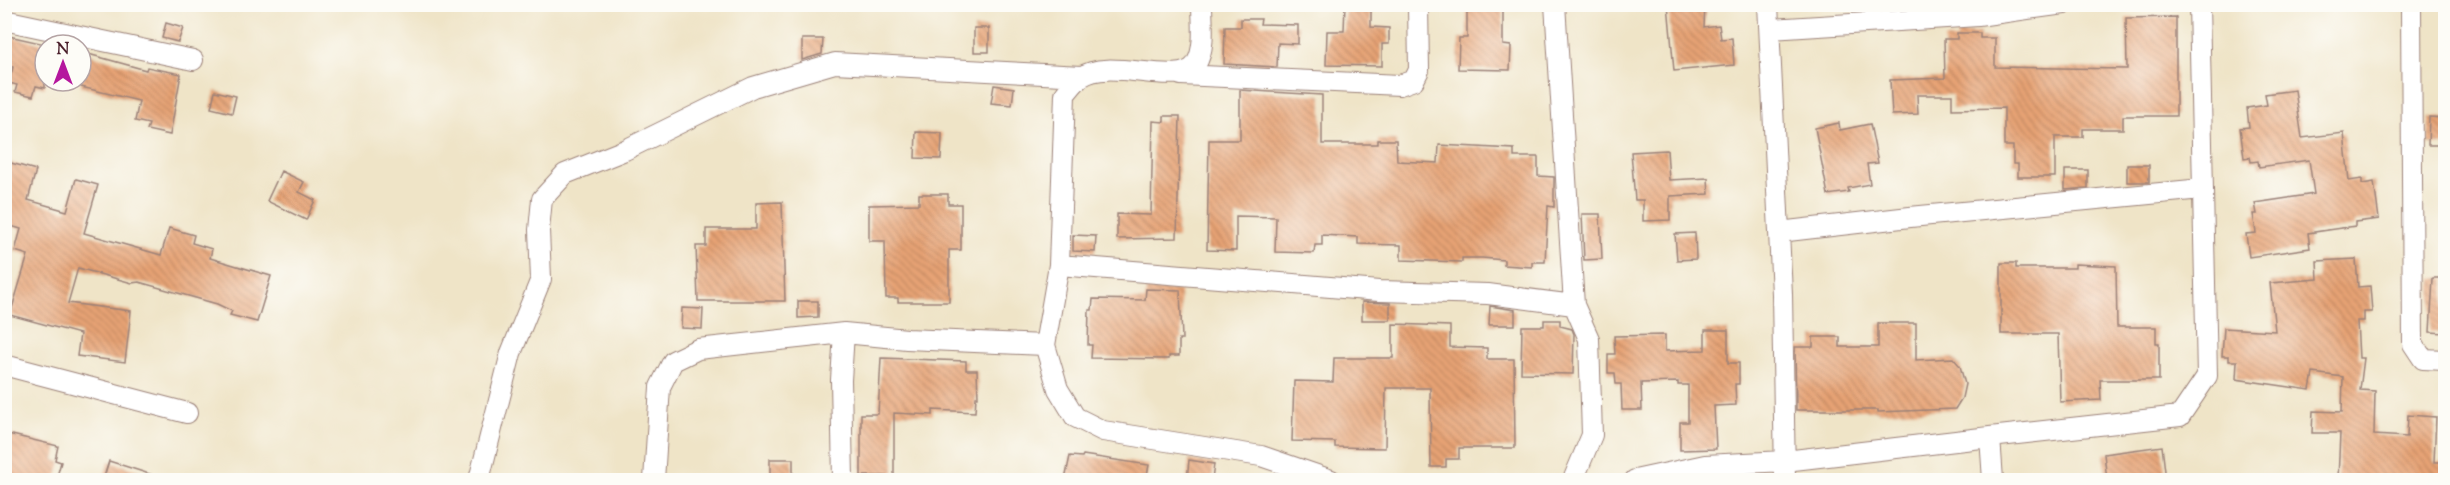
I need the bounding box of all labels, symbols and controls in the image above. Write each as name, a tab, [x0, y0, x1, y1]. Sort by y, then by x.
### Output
north arrow	[33, 33, 93, 93]
text: N	[57, 39, 70, 62]

